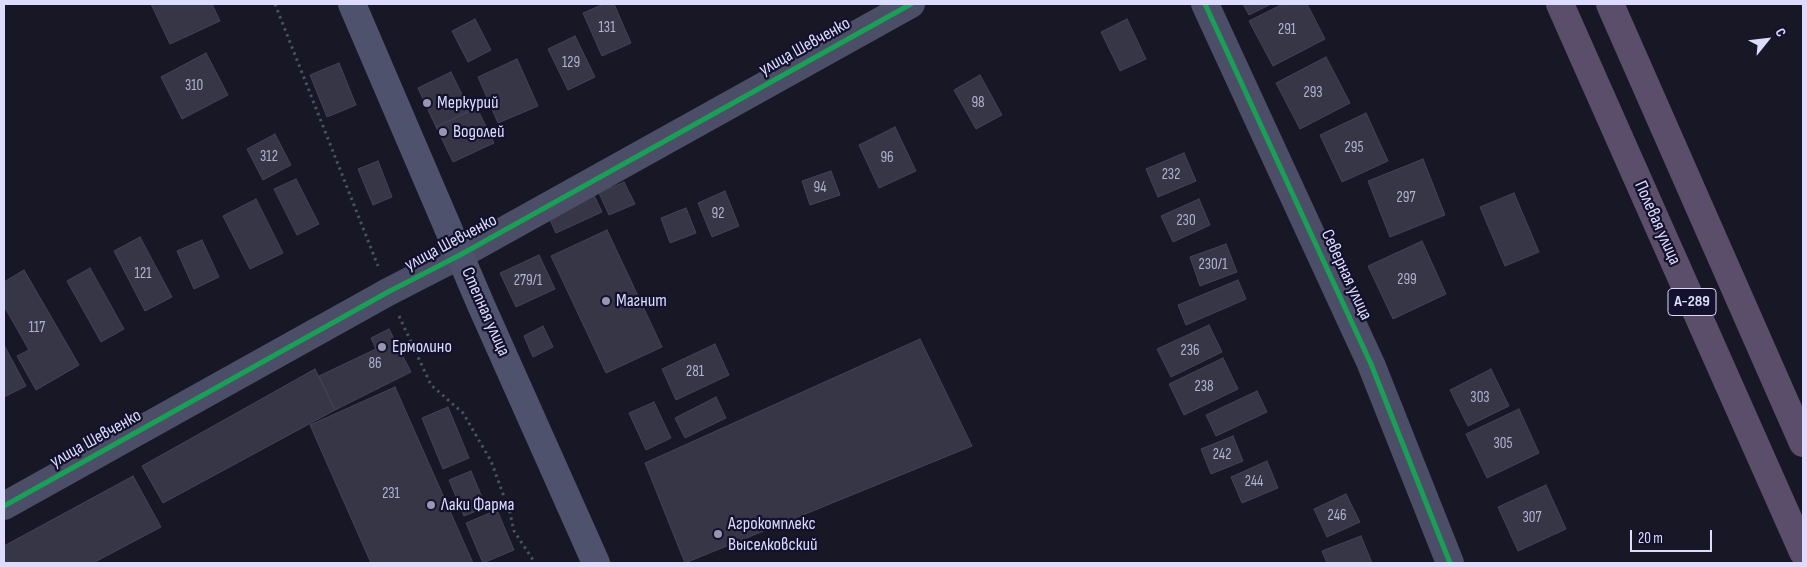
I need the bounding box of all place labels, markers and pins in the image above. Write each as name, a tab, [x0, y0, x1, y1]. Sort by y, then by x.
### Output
place label: Меркурий	[437, 92, 499, 114]
marker: Меркурий	[421, 97, 433, 109]
place label: Водолей	[453, 121, 505, 143]
marker: Водолей	[437, 126, 449, 138]
place label: Магнит	[616, 290, 667, 312]
marker: Магнит	[600, 295, 612, 307]
place label: Ермолино	[392, 336, 452, 358]
marker: Ермолино	[376, 341, 388, 353]
place label: Лаки Фарма	[441, 494, 514, 516]
marker: Лаки Фарма	[425, 499, 437, 511]
place label: Агрокомплекс Выселковский	[728, 513, 818, 556]
marker: Агрокомплекс Выселковский	[712, 528, 724, 540]

